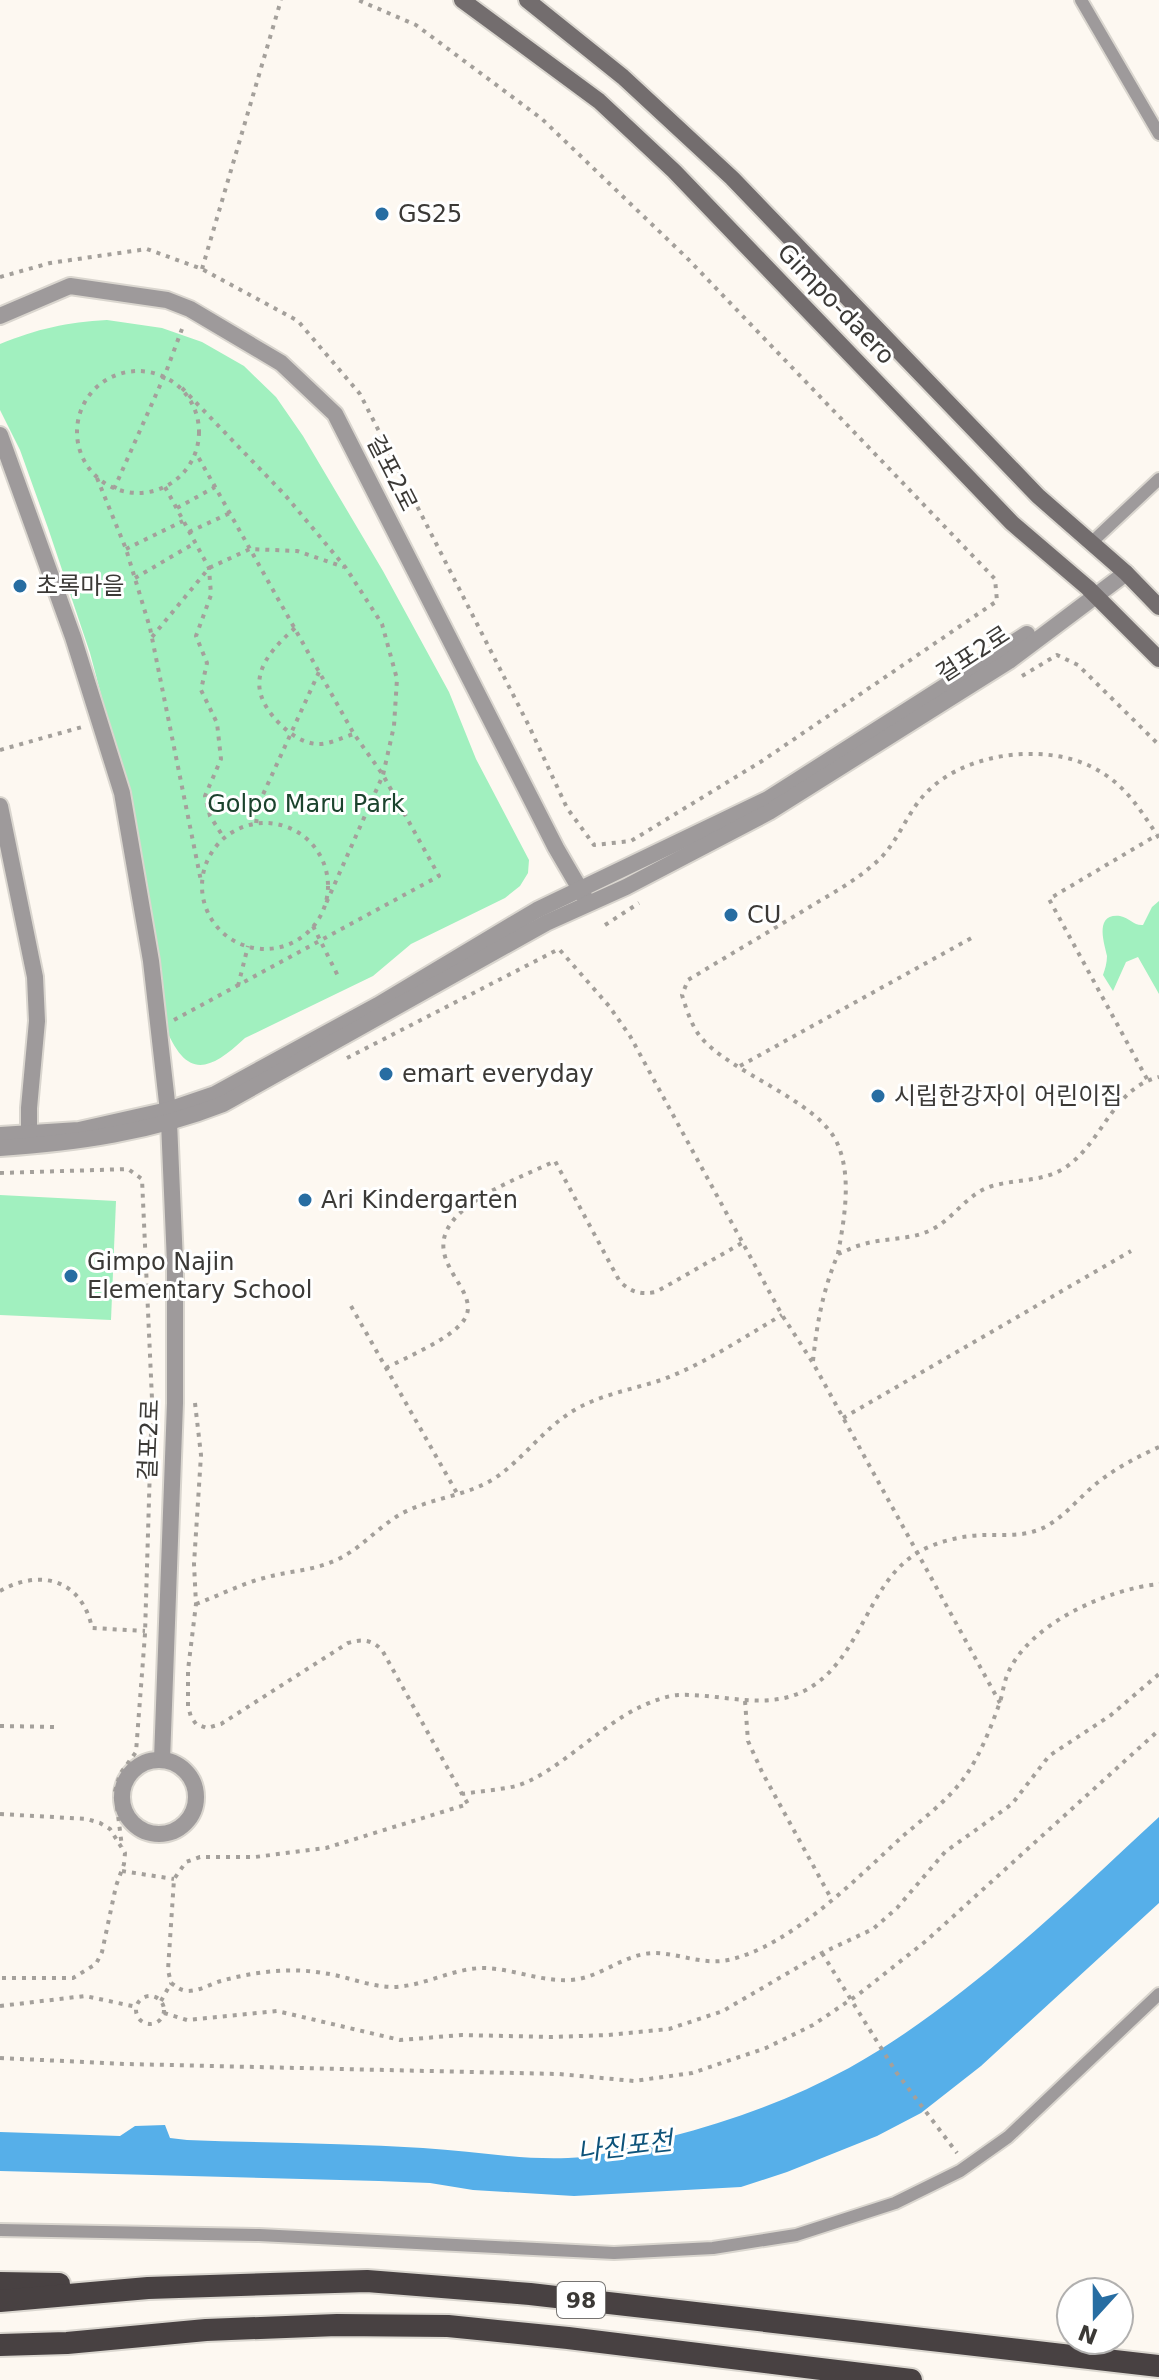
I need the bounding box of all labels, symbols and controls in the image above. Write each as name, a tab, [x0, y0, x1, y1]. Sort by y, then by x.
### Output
place label: GS25	[398, 200, 462, 228]
marker: GS25	[373, 205, 391, 223]
street label: Gimpo-daero	[772, 238, 900, 370]
street label: 걸포2로	[361, 430, 423, 516]
place label: 초록마을	[36, 572, 124, 600]
marker: 초록마을	[11, 577, 29, 595]
street label: 걸포2로	[931, 620, 1015, 688]
park label: Golpo Maru Park	[207, 790, 405, 818]
place label: CU	[747, 901, 781, 929]
marker: CU	[722, 906, 740, 924]
place label: emart everyday	[402, 1060, 594, 1088]
marker: emart everyday	[377, 1065, 395, 1083]
place label: 시립한강자이 어린이집	[894, 1082, 1122, 1110]
marker: 시립한강자이 어린이집	[869, 1087, 887, 1105]
place label: Ari Kindergarten	[321, 1186, 518, 1214]
marker: Ari Kindergarten	[296, 1191, 314, 1209]
place label: Gimpo Najin Elementary School	[87, 1248, 312, 1304]
marker: Gimpo Najin Elementary School	[62, 1267, 80, 1285]
street label: 걸포2로	[134, 1399, 164, 1481]
water label: 나진포천	[576, 2125, 677, 2167]
north arrow	[1055, 2276, 1135, 2356]
road number: 98	[557, 2282, 605, 2318]
text: N	[1075, 2319, 1101, 2349]

